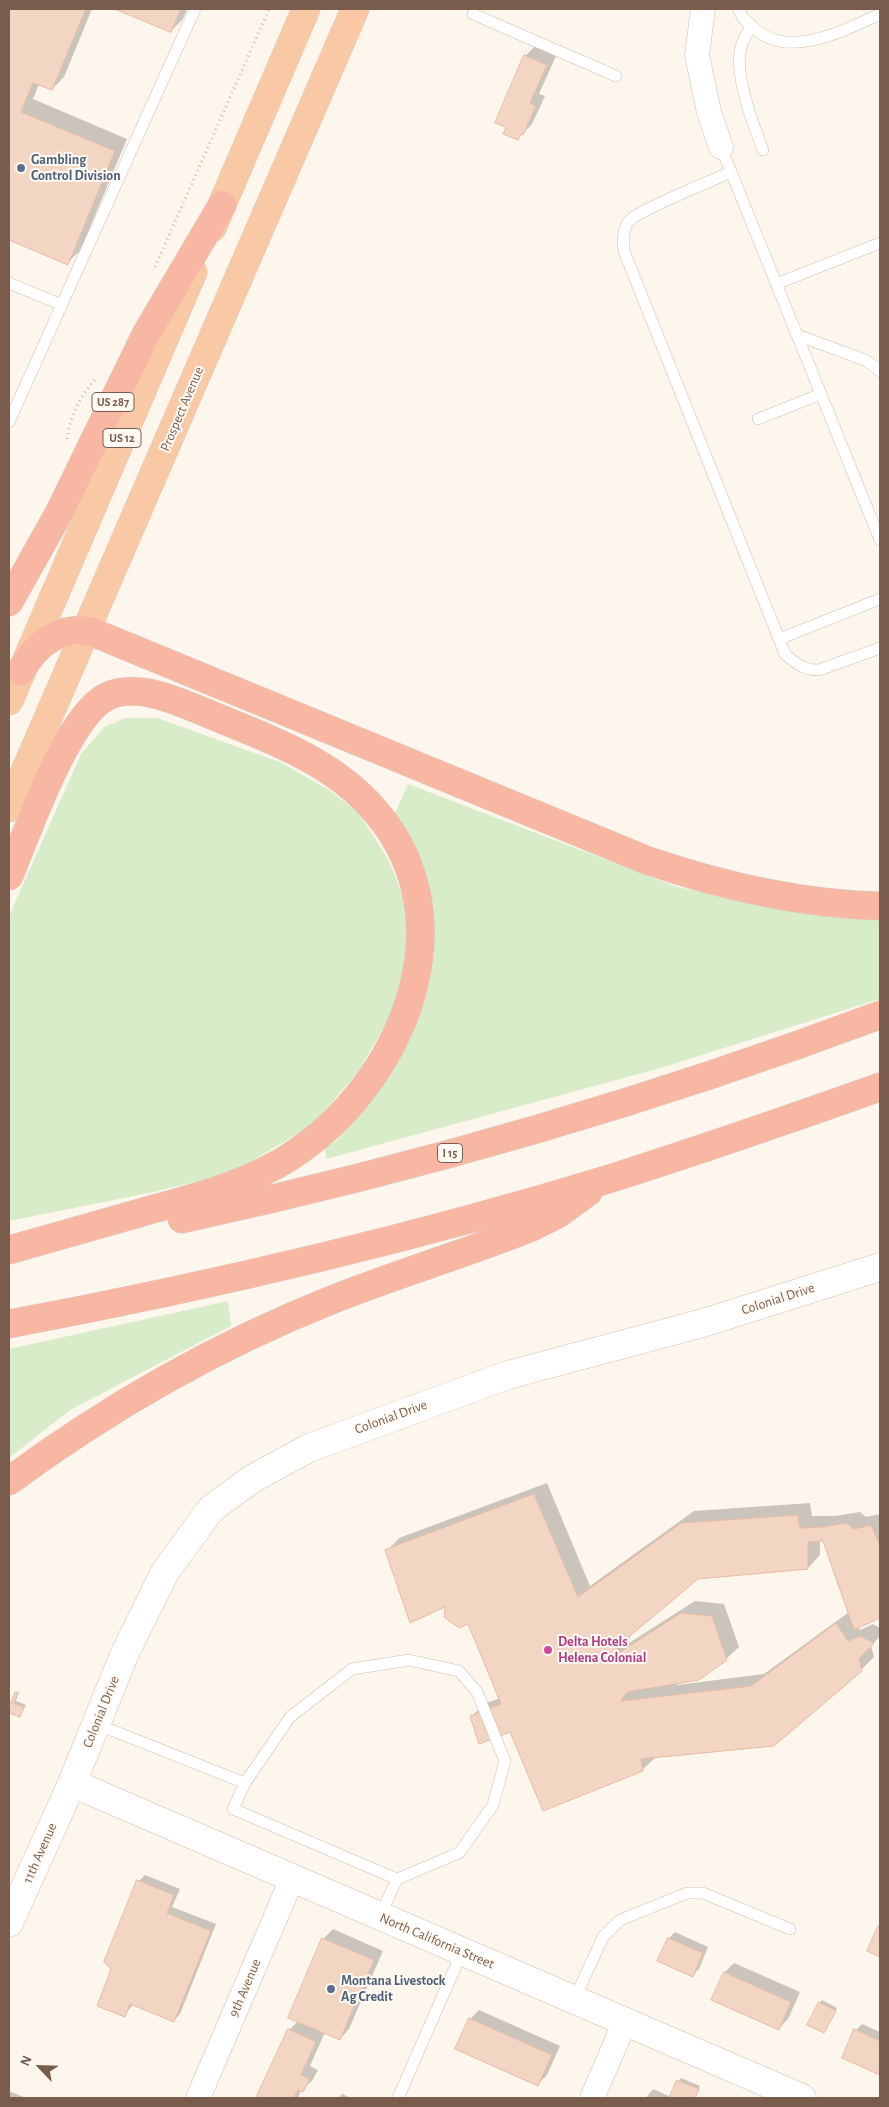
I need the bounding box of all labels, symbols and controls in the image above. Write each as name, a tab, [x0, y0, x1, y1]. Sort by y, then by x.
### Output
place label: Gambling Control Division	[31, 152, 121, 184]
marker: Gambling Control Division	[15, 162, 27, 174]
street label: Prospect Avenue	[157, 364, 207, 454]
road number: US 287	[92, 392, 134, 412]
road number: US 12	[103, 428, 141, 448]
road number: I 15	[438, 1144, 462, 1162]
street label: Colonial Drive	[739, 1279, 817, 1319]
street label: Colonial Drive	[352, 1396, 430, 1438]
place label: Delta Hotels Helena Colonial	[558, 1634, 646, 1666]
marker: Delta Hotels Helena Colonial	[542, 1644, 554, 1656]
street label: Colonial Drive	[79, 1674, 123, 1750]
street label: 11th Avenue	[19, 1820, 61, 1886]
street label: North California Street	[377, 1909, 497, 1973]
street label: 9th Avenue	[225, 1956, 265, 2020]
place label: Montana Livestock Ag Credit	[341, 1973, 445, 2005]
marker: Montana Livestock Ag Credit	[325, 1983, 337, 1995]
north arrow	[15, 2042, 65, 2092]
text: N	[18, 2054, 35, 2068]

